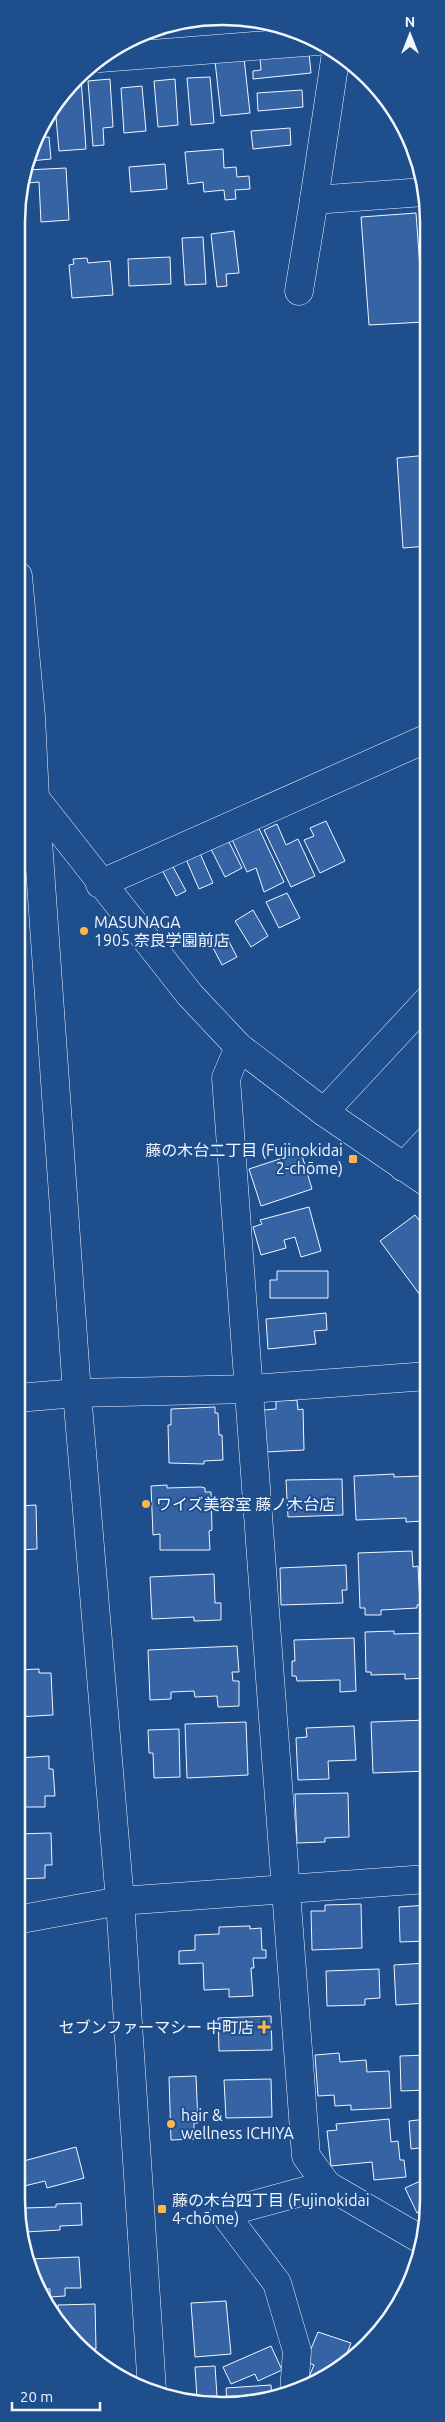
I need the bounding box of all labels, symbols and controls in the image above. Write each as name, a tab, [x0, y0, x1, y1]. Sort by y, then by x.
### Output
north arrow	[385, 10, 435, 60]
text: N	[405, 14, 415, 30]
place label: MASUNAGA 1905 奈良学園前店	[94, 913, 230, 949]
marker: MASUNAGA 1905 奈良学園前店	[78, 925, 90, 937]
place label: 藤の木台二丁目 (Fujinokidai 2-chōme)	[145, 1141, 343, 1178]
marker: 藤の木台二丁目 (Fujinokidai 2-chōme)	[347, 1153, 359, 1165]
place label: ワイズ美容室 藤ノ木台店	[156, 1495, 335, 1513]
marker: ワイズ美容室 藤ノ木台店	[140, 1498, 152, 1510]
place label: セブンファーマシー 中町店	[59, 2018, 254, 2036]
marker: セブンファーマシー 中町店	[258, 2021, 270, 2033]
place label: hair & wellness ICHIYA	[181, 2106, 294, 2142]
marker: hair & wellness ICHIYA	[165, 2118, 177, 2130]
place label: 藤の木台四丁目 (Fujinokidai 4-chōme)	[172, 2191, 370, 2228]
marker: 藤の木台四丁目 (Fujinokidai 4-chōme)	[156, 2203, 168, 2215]
scale bar	[12, 2380, 100, 2412]
text: 20 m	[20, 2388, 53, 2405]

